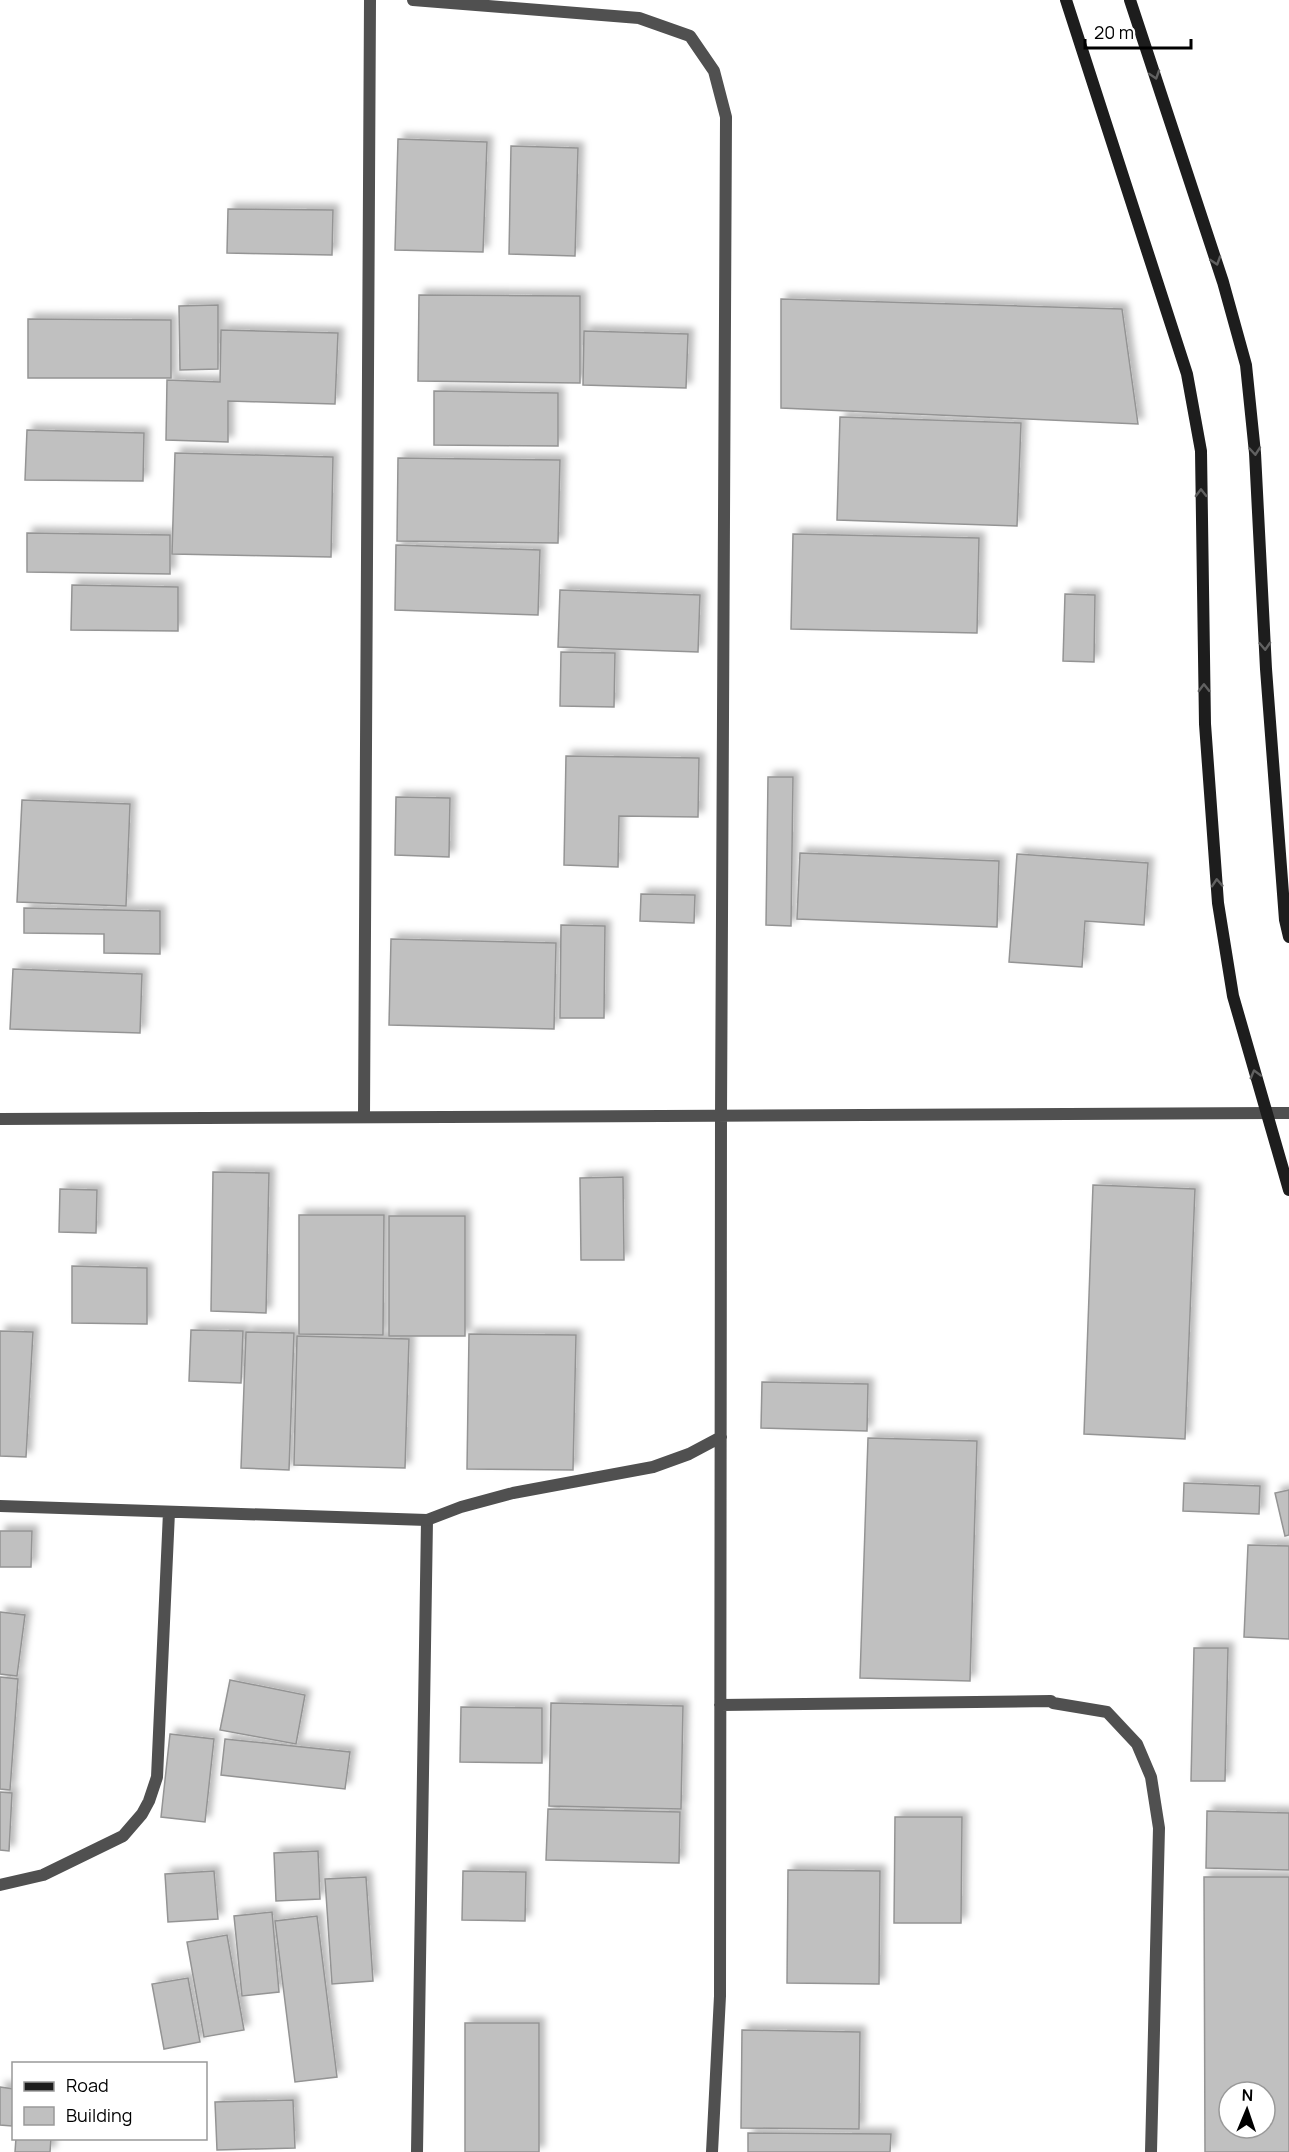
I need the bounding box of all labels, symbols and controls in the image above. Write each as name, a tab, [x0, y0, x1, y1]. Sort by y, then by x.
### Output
scale bar	[1085, 12, 1192, 50]
text: 20 m	[1094, 20, 1134, 44]
one-way arrow	[1148, 70, 1160, 80]
one-way arrow	[1209, 255, 1222, 266]
one-way arrow	[1248, 446, 1261, 455]
one-way arrow	[1195, 489, 1207, 498]
one-way arrow	[1258, 641, 1271, 650]
one-way arrow	[1198, 684, 1210, 693]
one-way arrow	[1210, 878, 1223, 887]
one-way arrow	[1250, 1069, 1262, 1080]
legend	[12, 2062, 207, 2140]
text: Road	[66, 2073, 109, 2097]
north arrow	[1217, 2080, 1277, 2140]
text: N	[1241, 2084, 1254, 2106]
text: Building	[66, 2103, 132, 2127]

